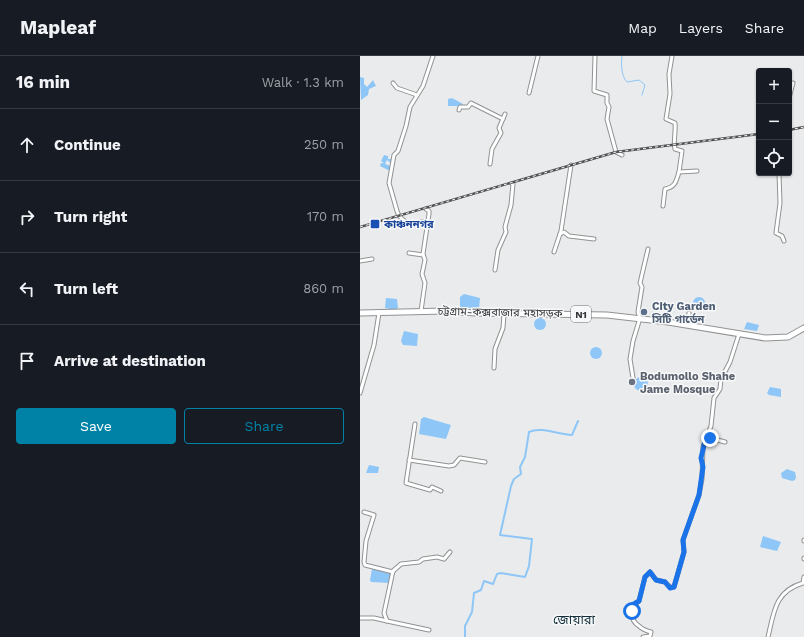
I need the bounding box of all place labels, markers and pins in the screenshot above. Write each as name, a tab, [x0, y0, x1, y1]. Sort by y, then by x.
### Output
marker: কাঞ্চননগর	[369, 218, 381, 230]
place label: কাঞ্চননগর	[383, 218, 434, 231]
place label: City Garden সিটি গার্ডেন	[651, 300, 716, 326]
marker: City Garden সিটি গার্ডেন	[639, 307, 649, 317]
place label: Bodumollo Shahe Jame Mosque	[640, 370, 735, 396]
marker: Bodumollo Shahe Jame Mosque	[627, 377, 637, 387]

